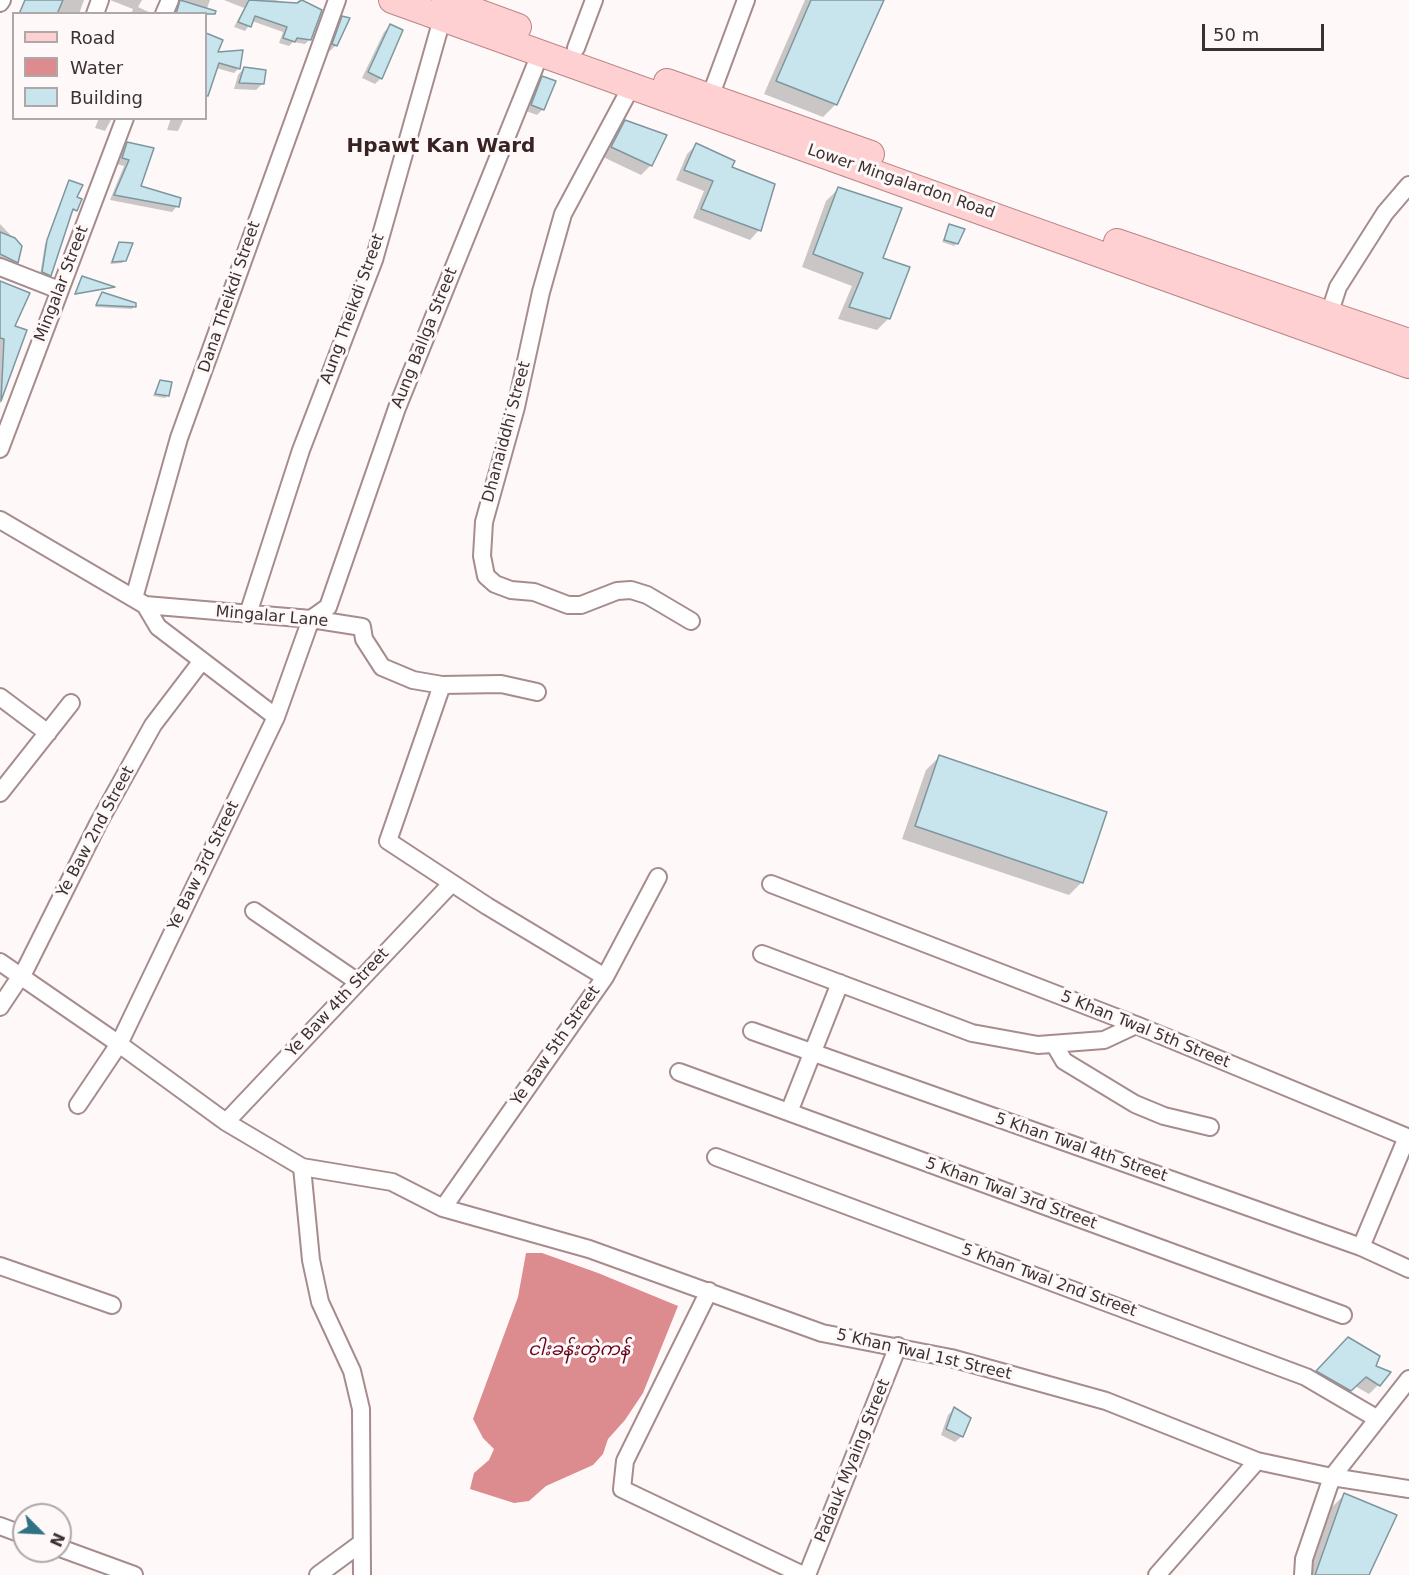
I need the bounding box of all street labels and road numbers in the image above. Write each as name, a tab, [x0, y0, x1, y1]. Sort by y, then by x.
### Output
street label: Lower Mingalardon Road	[805, 141, 997, 223]
street label: Dana Theikdi Street	[195, 219, 265, 375]
street label: Mingalar Street	[31, 223, 93, 345]
street label: Aung Theikdi Street	[317, 231, 389, 387]
street label: Aung Ballga Street	[388, 265, 462, 411]
street label: Dhanaiddhi Street	[479, 359, 535, 505]
street label: Mingalar Lane	[215, 603, 329, 631]
street label: Ye Baw 2nd Street	[53, 763, 139, 901]
street label: Ye Baw 3rd Street	[164, 798, 244, 934]
street label: Ye Baw 4th Street	[283, 945, 393, 1061]
street label: Ye Baw 5th Street	[507, 982, 605, 1110]
street label: 5 Khan Twal 5th Street	[1058, 987, 1232, 1073]
street label: 5 Khan Twal 4th Street	[992, 1109, 1170, 1187]
street label: 5 Khan Twal 3rd Street	[923, 1154, 1099, 1234]
street label: 5 Khan Twal 2nd Street	[959, 1240, 1139, 1322]
street label: 5 Khan Twal 1st Street	[835, 1326, 1013, 1384]
street label: Padauk Myaing Street	[811, 1376, 895, 1546]

